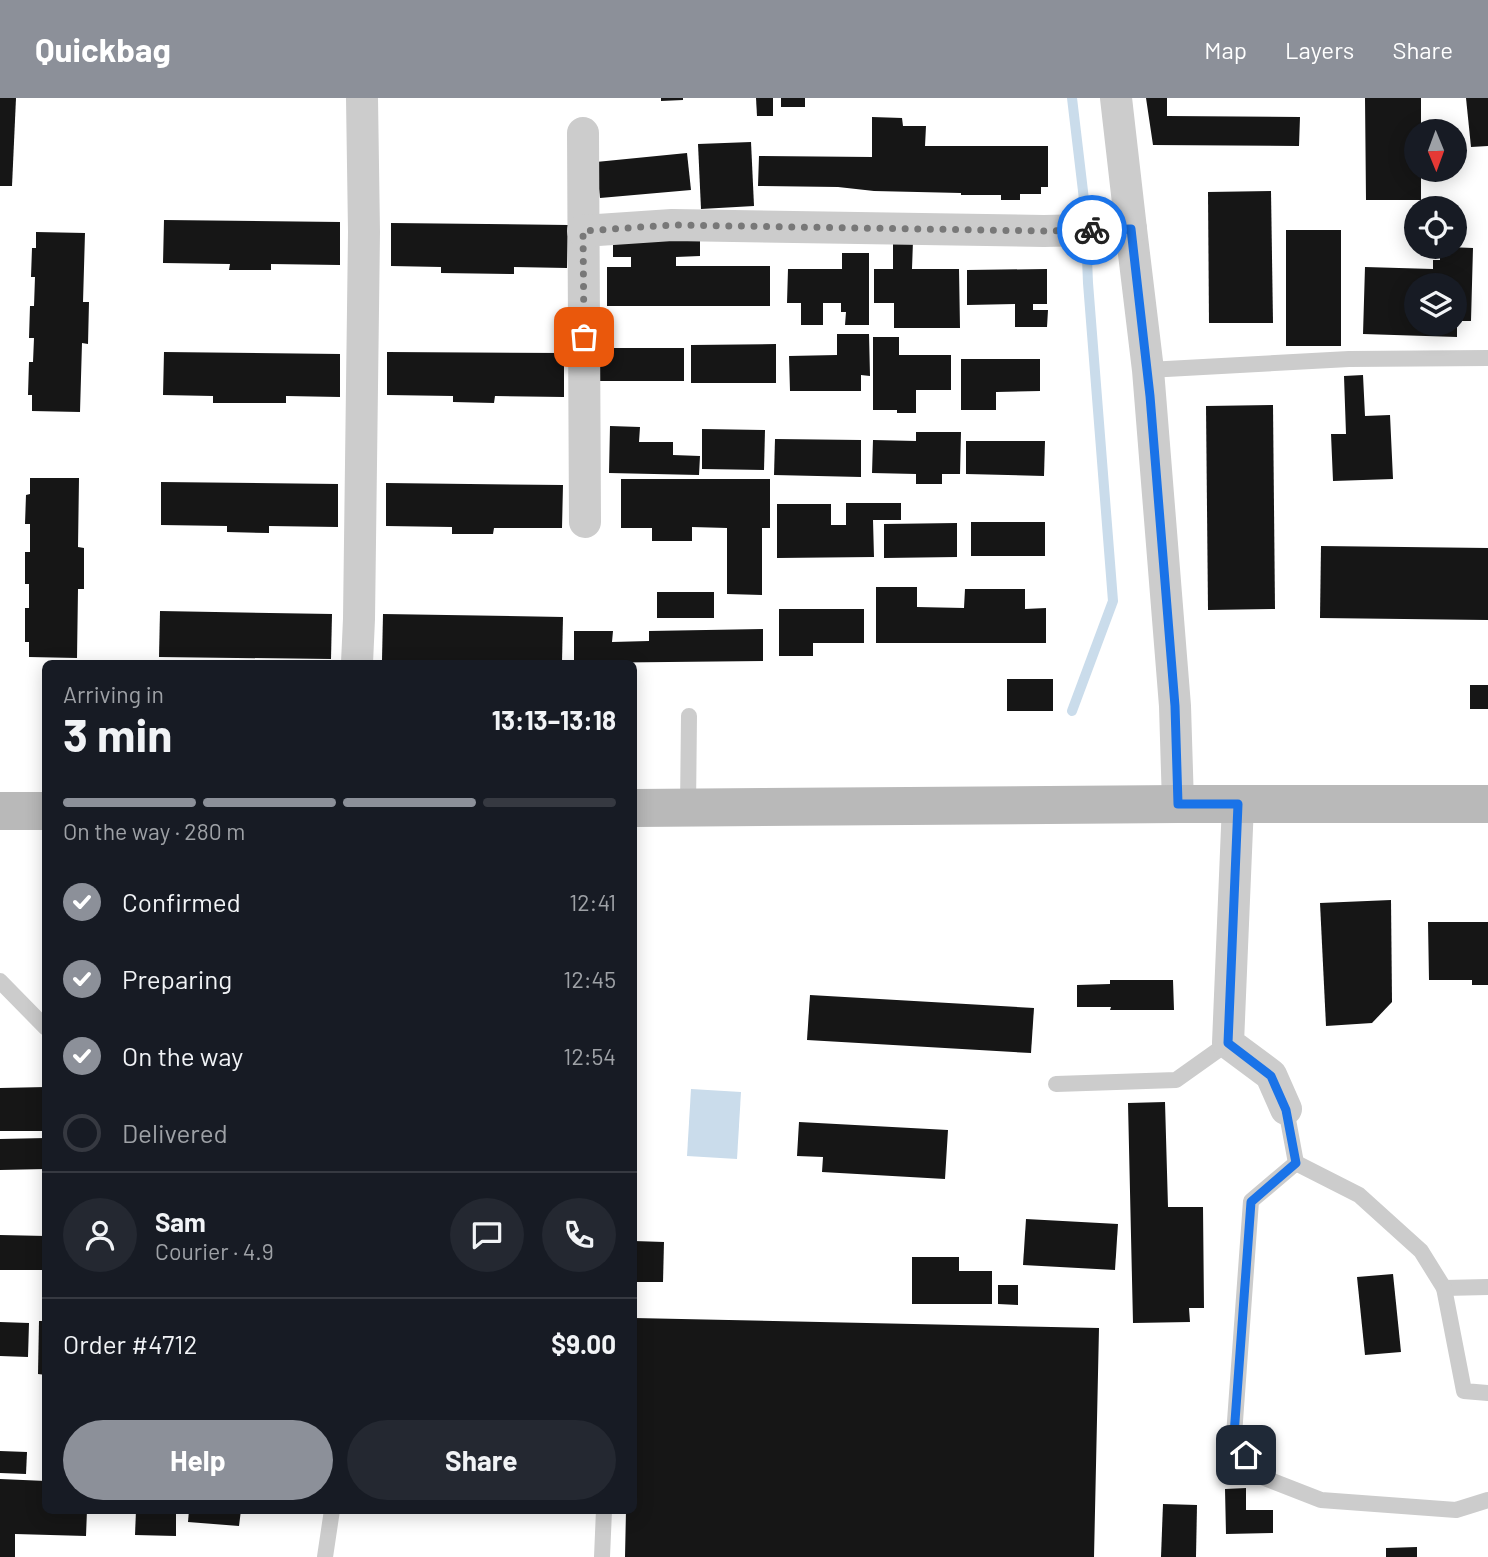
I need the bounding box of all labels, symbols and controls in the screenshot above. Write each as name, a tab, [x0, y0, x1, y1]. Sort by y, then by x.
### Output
text: Quickbag	[35, 29, 171, 69]
text: Map	[1204, 35, 1247, 64]
text: Layers	[1285, 35, 1354, 64]
text: Share	[1392, 35, 1453, 64]
north arrow	[1404, 119, 1466, 182]
map controls	[1404, 119, 1467, 336]
courier	[1057, 195, 1127, 265]
button: locate	[1404, 196, 1467, 259]
icon: bike	[1073, 211, 1111, 249]
button: layers	[1404, 273, 1467, 336]
pin	[554, 307, 614, 367]
icon: bag	[565, 318, 603, 356]
text: Arriving in	[63, 680, 164, 708]
text: 13:13–13:18	[492, 704, 616, 735]
text: 3 min	[63, 706, 172, 761]
text: On the way · 280 m	[63, 817, 245, 845]
icon: check	[63, 883, 101, 921]
text: Confirmed	[122, 886, 241, 917]
text: 12:41	[569, 888, 616, 916]
icon: check	[63, 960, 101, 998]
text: Preparing	[122, 963, 232, 994]
text: 12:45	[563, 965, 616, 993]
icon: check	[63, 1037, 101, 1075]
text: On the way	[122, 1040, 243, 1071]
text: 12:54	[563, 1042, 616, 1070]
text: Delivered	[122, 1117, 228, 1148]
button: person	[63, 1198, 137, 1272]
button: chat	[450, 1198, 524, 1272]
button: phone	[542, 1198, 616, 1272]
text: Sam	[155, 1206, 206, 1237]
text: Courier · 4.9	[155, 1237, 274, 1265]
text: Order #4712	[63, 1328, 197, 1359]
text: $9.00	[551, 1328, 616, 1359]
button: Help	[63, 1420, 333, 1500]
button: Share	[347, 1420, 616, 1500]
pin	[1216, 1425, 1276, 1485]
icon: home	[1227, 1436, 1265, 1474]

